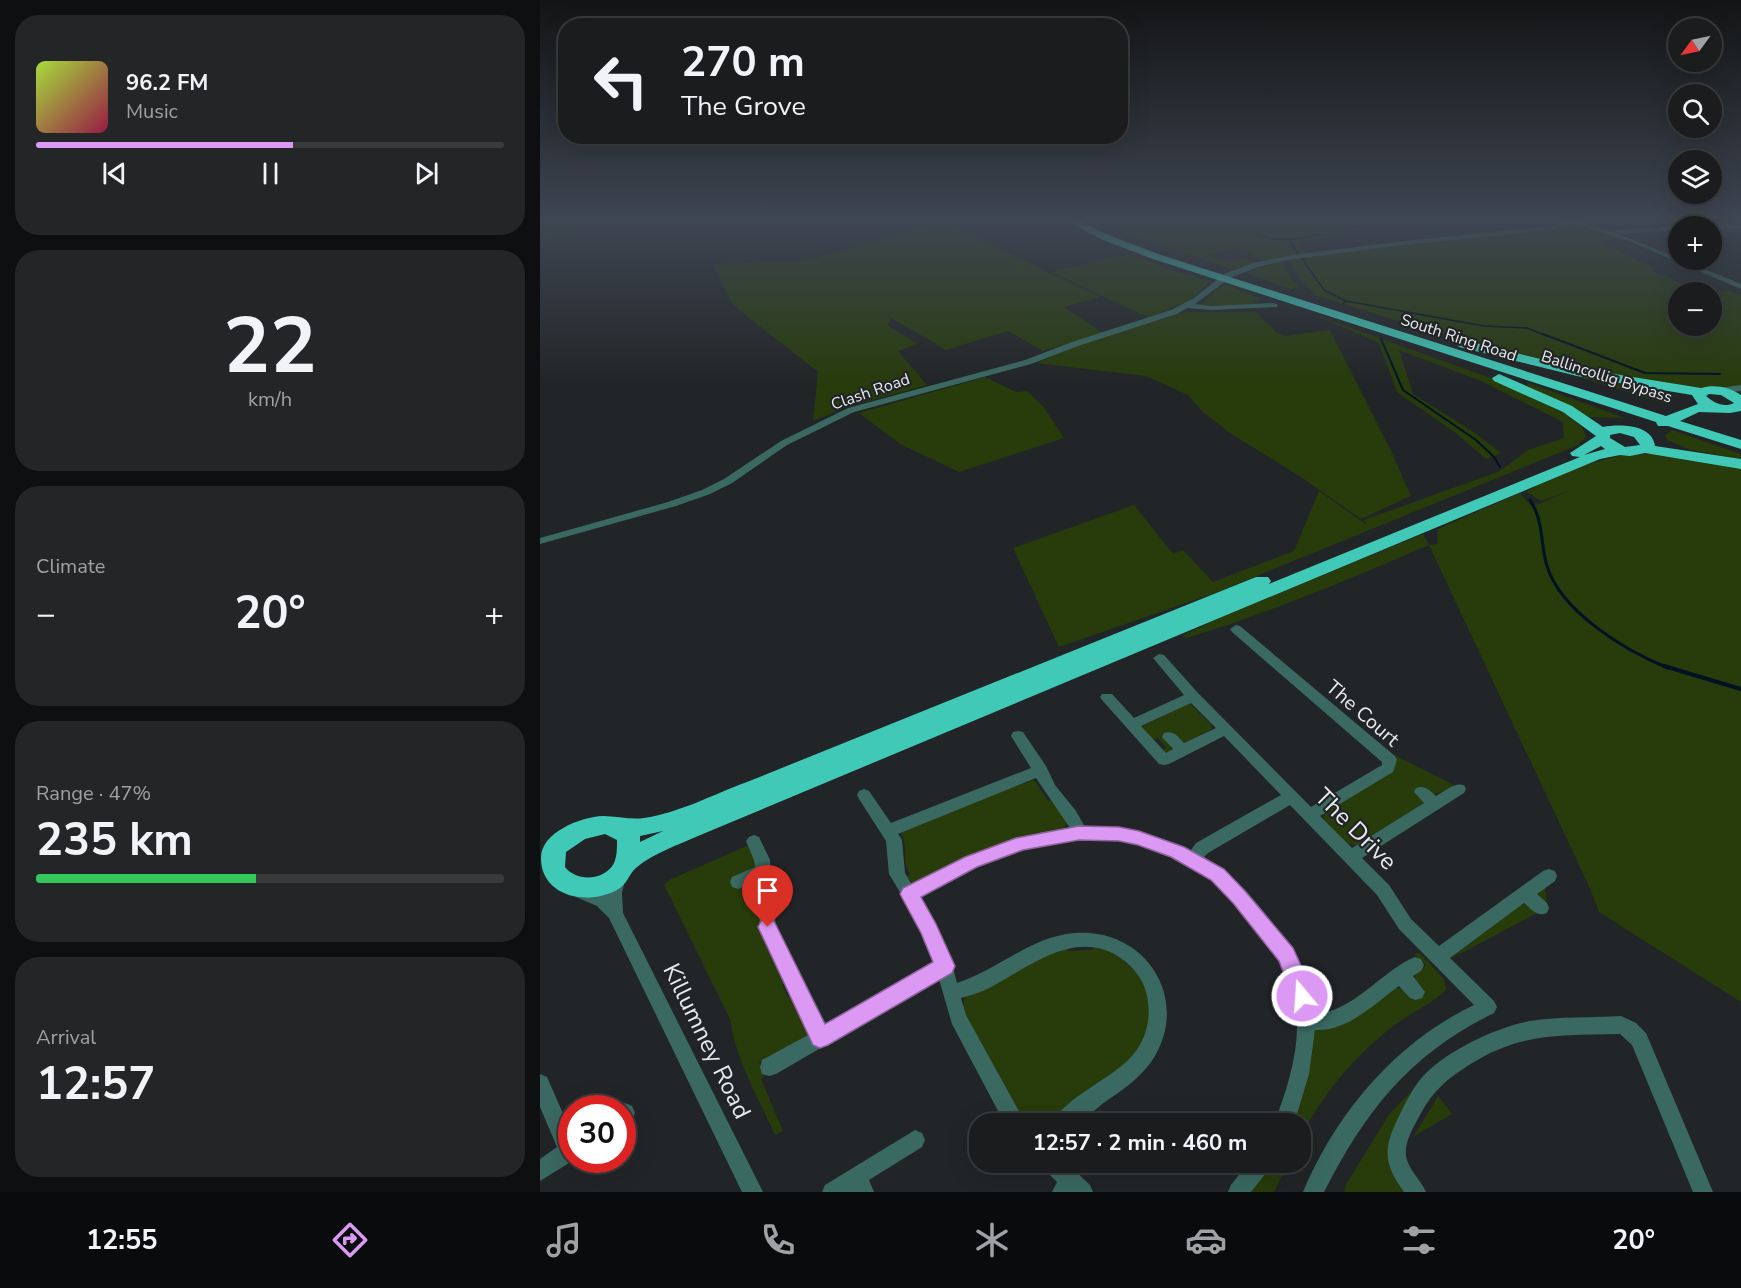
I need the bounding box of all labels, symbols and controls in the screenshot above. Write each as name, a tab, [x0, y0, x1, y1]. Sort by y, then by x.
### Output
north arrow	[1668, 18, 1722, 72]
map controls	[1668, 18, 1722, 336]
text: 270 m	[681, 34, 805, 91]
icon: left	[582, 42, 660, 120]
text: 96.2 FM	[126, 68, 208, 98]
button: search	[1668, 84, 1722, 138]
text: The Grove	[681, 88, 806, 125]
text: Music	[126, 98, 178, 125]
button: layers	[1668, 150, 1722, 204]
icon: previous	[98, 157, 131, 190]
icon: pause	[254, 157, 287, 190]
icon: next	[410, 157, 443, 190]
button: +	[1668, 216, 1722, 270]
button: −	[1668, 282, 1722, 336]
text: 22	[223, 293, 317, 400]
street label: South Ring Road	[1398, 309, 1520, 367]
street label: Ballincollig Bypass	[1538, 345, 1675, 409]
street label: Clash Road	[828, 368, 913, 416]
text: km/h	[248, 386, 292, 413]
text: Climate	[36, 553, 105, 580]
text: 20°	[234, 583, 306, 644]
text: −	[36, 592, 56, 637]
text: +	[484, 592, 504, 637]
street label: The Court	[1320, 674, 1406, 753]
text: Range · 47%	[36, 780, 151, 807]
street label: The Drive	[1308, 781, 1404, 877]
text: 235 km	[36, 810, 193, 871]
pin	[742, 865, 793, 927]
icon: arrive	[751, 874, 784, 907]
street label: Killumney Road	[655, 958, 759, 1124]
position arrow	[1270, 964, 1334, 1028]
text: Arrival	[36, 1024, 96, 1051]
text: 12:57	[36, 1054, 155, 1115]
speed limit sign: 30	[558, 1095, 636, 1173]
text: 12:57 · 2 min · 460 m	[1033, 1128, 1247, 1158]
icon: directions	[329, 1219, 371, 1261]
icon: music	[543, 1219, 585, 1261]
icon: phone	[757, 1219, 799, 1261]
icon: climate	[971, 1219, 1013, 1261]
icon: car	[1185, 1219, 1227, 1261]
icon: filters	[1398, 1219, 1440, 1261]
text: 12:55	[86, 1222, 157, 1259]
text: 20°	[1612, 1222, 1655, 1259]

